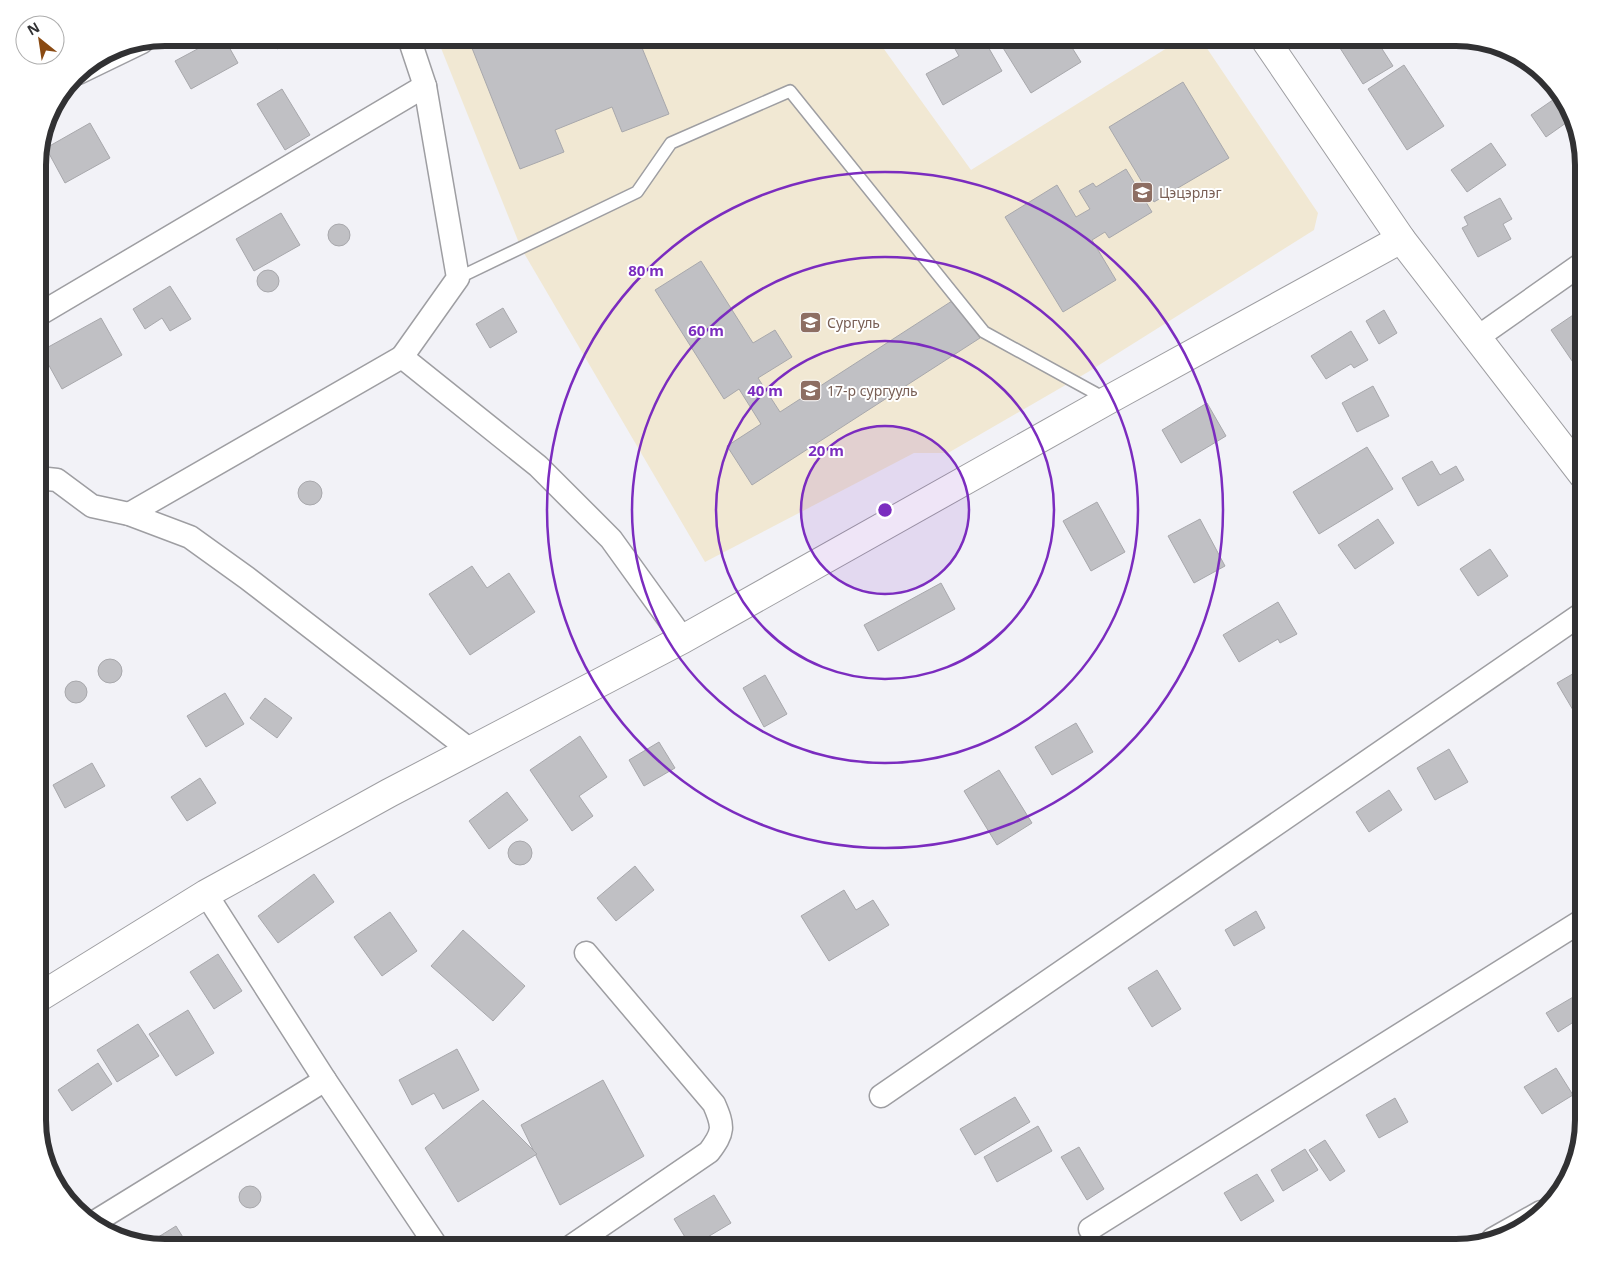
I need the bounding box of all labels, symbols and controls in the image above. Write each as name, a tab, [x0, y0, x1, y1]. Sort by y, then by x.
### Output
north arrow	[15, 15, 65, 65]
text: N	[24, 17, 43, 39]
school or university icon: Цэцэрлэг	[1131, 180, 1155, 204]
place label: Цэцэрлэг	[1159, 183, 1222, 202]
text: 80 m	[628, 260, 664, 280]
school or university icon: Сургуль	[799, 310, 823, 334]
place label: Сургуль	[827, 313, 880, 332]
text: 60 m	[688, 320, 724, 340]
school or university icon: 17-р сургууль	[799, 378, 823, 402]
text: 40 m	[747, 380, 783, 400]
place label: 17-р сургууль	[827, 381, 918, 400]
text: 20 m	[808, 440, 844, 460]
centre of rings	[876, 501, 894, 519]

